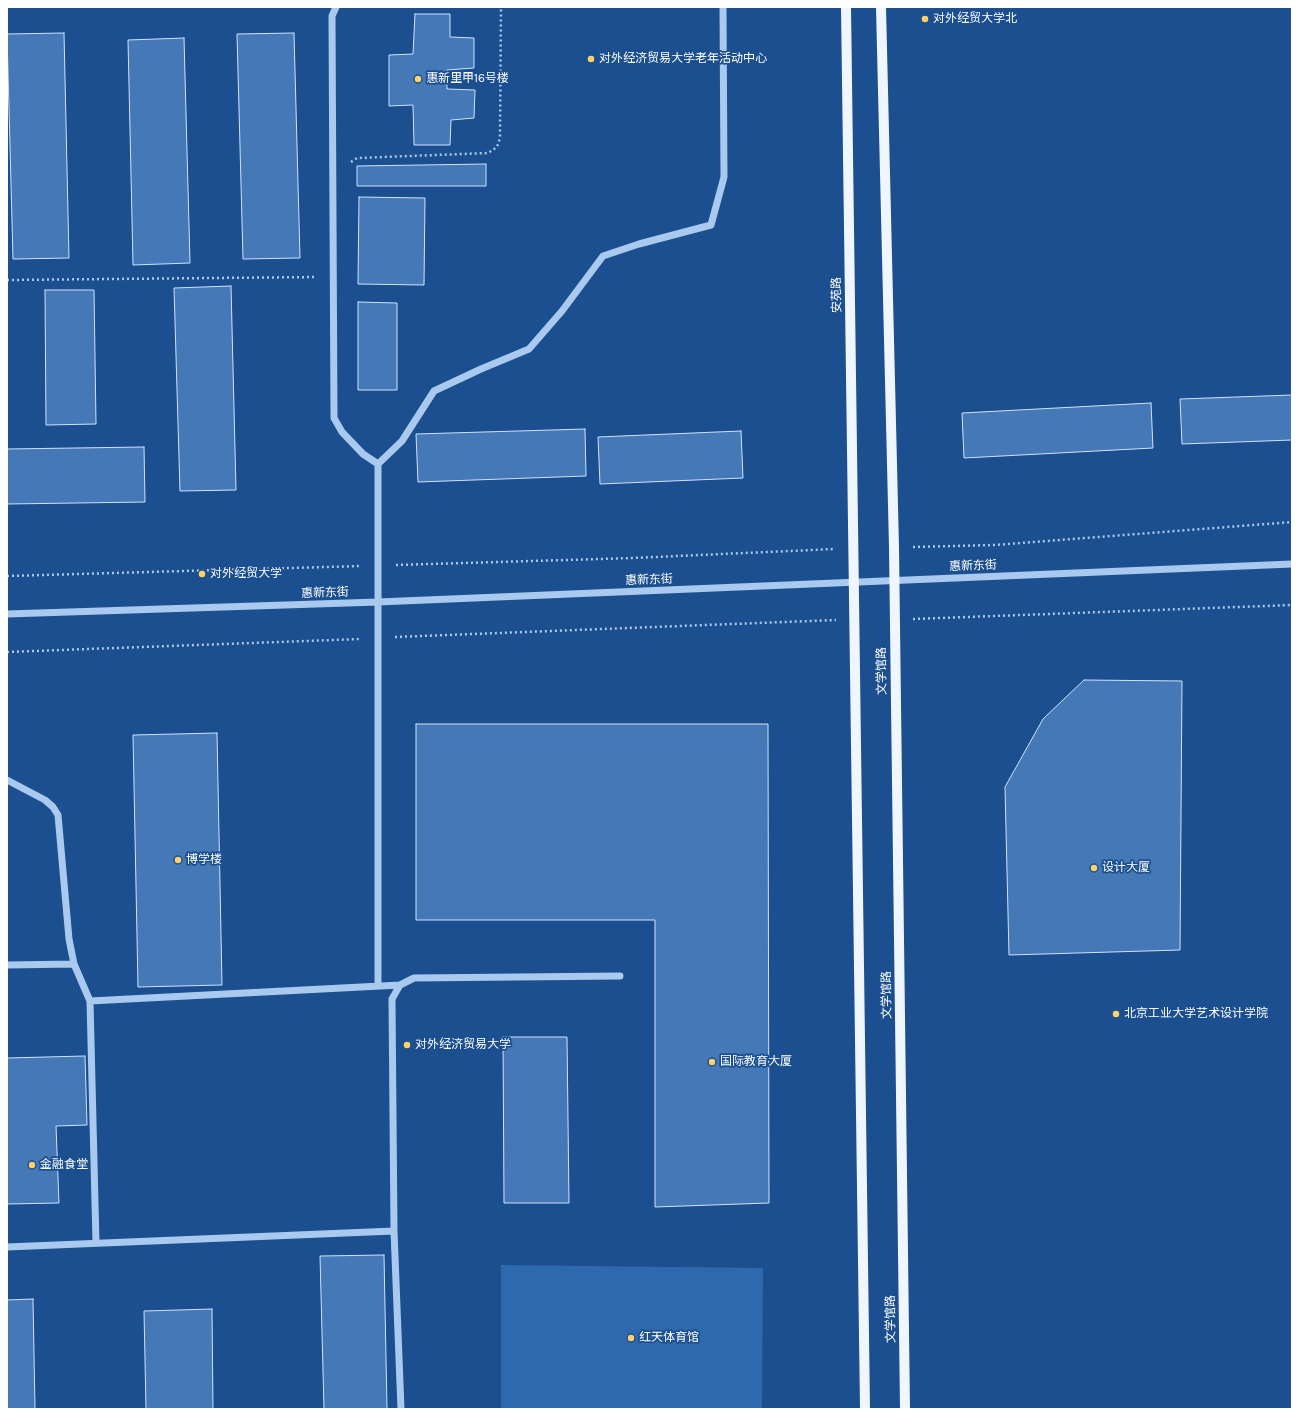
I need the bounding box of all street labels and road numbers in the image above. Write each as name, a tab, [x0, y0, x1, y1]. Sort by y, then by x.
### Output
street label: 安苑路	[829, 277, 845, 313]
street label: 惠新东街	[949, 558, 997, 574]
street label: 惠新东街	[625, 572, 673, 588]
street label: 惠新东街	[301, 585, 349, 601]
street label: 文学馆路	[874, 647, 890, 695]
street label: 文学馆路	[879, 971, 895, 1019]
street label: 文学馆路	[883, 1295, 899, 1343]

